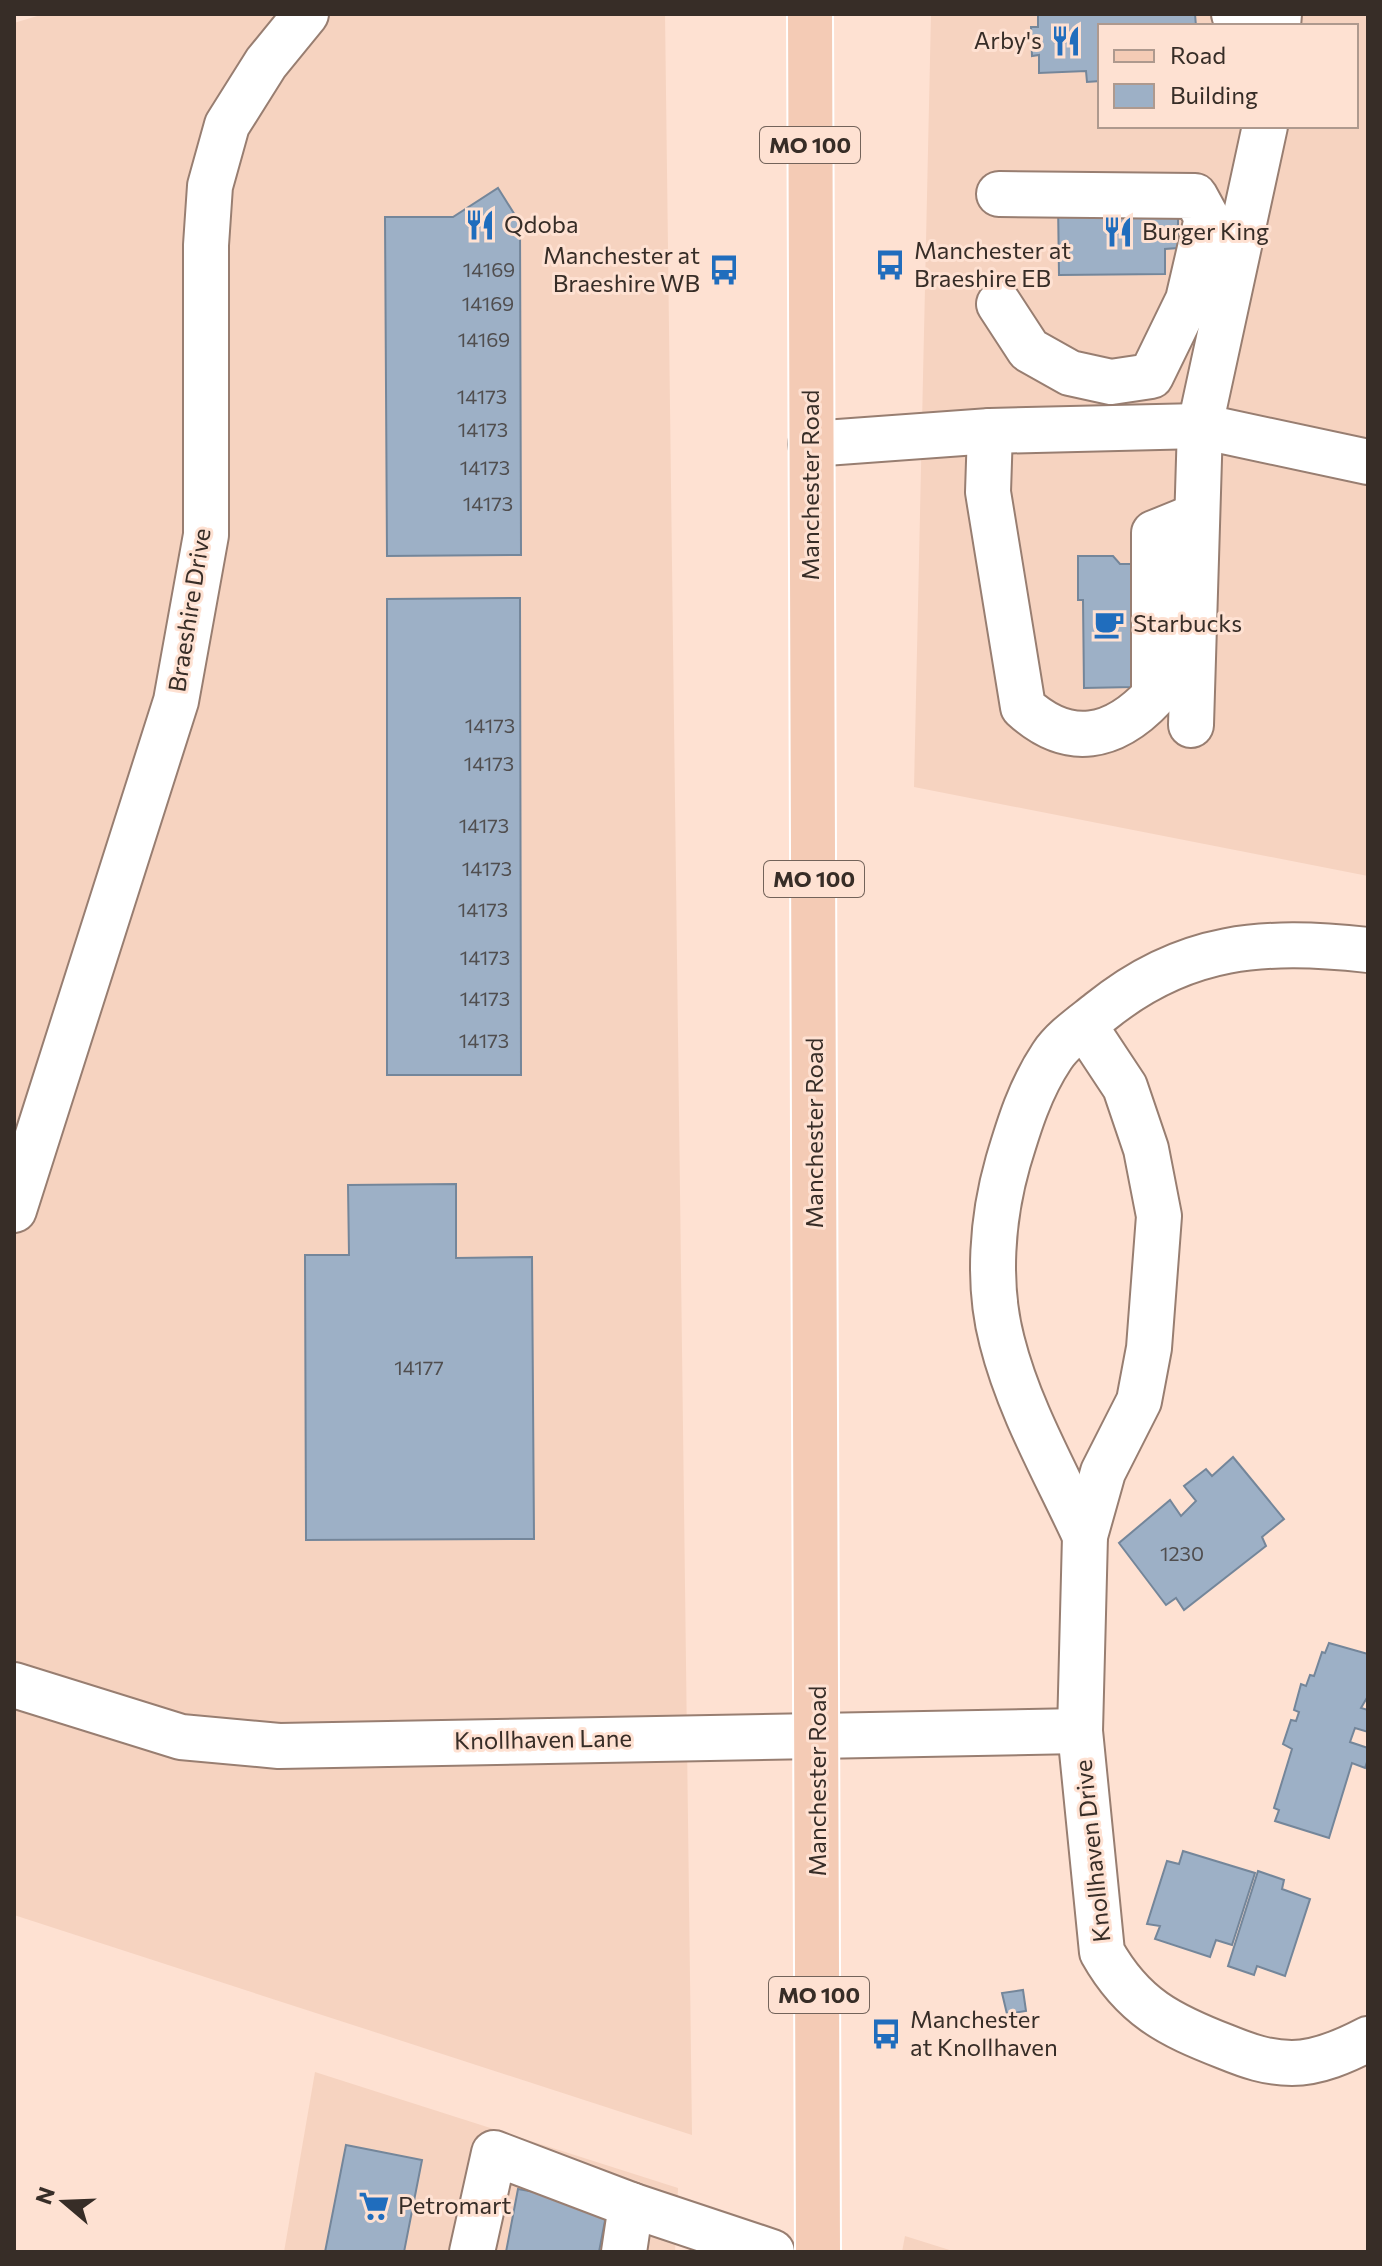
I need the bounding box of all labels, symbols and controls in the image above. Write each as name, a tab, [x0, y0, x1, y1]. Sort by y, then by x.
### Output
restaurant icon: Arby's	[1049, 24, 1083, 58]
legend	[1098, 24, 1358, 128]
place label: Arby's	[974, 25, 1042, 54]
text: Road	[1170, 40, 1226, 69]
text: Building	[1170, 80, 1258, 109]
road number: MO 100	[760, 127, 860, 163]
restaurant icon: Qdoba	[463, 208, 497, 242]
place label: Qdoba	[504, 209, 579, 238]
restaurant icon: Burger King	[1101, 215, 1135, 249]
place label: Burger King	[1142, 216, 1269, 245]
place label: Manchester at Braeshire EB	[914, 235, 1071, 292]
place label: Manchester at Braeshire WB	[543, 240, 700, 297]
bus stop icon: Manchester at Braeshire EB	[873, 248, 907, 282]
bus stop icon: Manchester at Braeshire WB	[707, 253, 741, 287]
house number: 14169	[463, 257, 515, 281]
house number: 14169	[462, 291, 514, 315]
house number: 14169	[458, 327, 510, 351]
house number: 14173	[457, 384, 507, 408]
street label: Manchester Road	[795, 390, 824, 580]
house number: 14173	[458, 417, 508, 441]
house number: 14173	[460, 455, 510, 479]
house number: 14173	[463, 491, 513, 515]
street label: Braeshire Drive	[161, 526, 216, 694]
cafe icon: Starbucks	[1092, 607, 1126, 641]
place label: Starbucks	[1133, 608, 1242, 637]
house number: 14173	[465, 713, 515, 737]
house number: 14173	[464, 751, 514, 775]
house number: 14173	[459, 813, 509, 837]
house number: 14173	[462, 856, 512, 880]
road number: MO 100	[764, 861, 864, 897]
house number: 14173	[458, 897, 508, 921]
house number: 14173	[460, 945, 510, 969]
house number: 14173	[460, 986, 510, 1010]
house number: 14173	[459, 1028, 509, 1052]
street label: Manchester Road	[799, 1038, 828, 1228]
house number: 14177	[394, 1355, 444, 1379]
house number: 1230	[1160, 1541, 1204, 1565]
street label: Manchester Road	[802, 1686, 831, 1876]
street label: Knollhaven Lane	[454, 1722, 632, 1755]
street label: Knollhaven Drive	[1068, 1758, 1116, 1944]
road number: MO 100	[769, 1977, 869, 2013]
place label: Manchester at Knollhaven	[910, 2004, 1058, 2061]
bus stop icon: Manchester at Knollhaven	[869, 2017, 903, 2051]
north arrow	[24, 2162, 104, 2242]
text: N	[29, 2183, 60, 2208]
supermarket icon: Petromart	[357, 2189, 391, 2223]
place label: Petromart	[398, 2190, 512, 2219]

